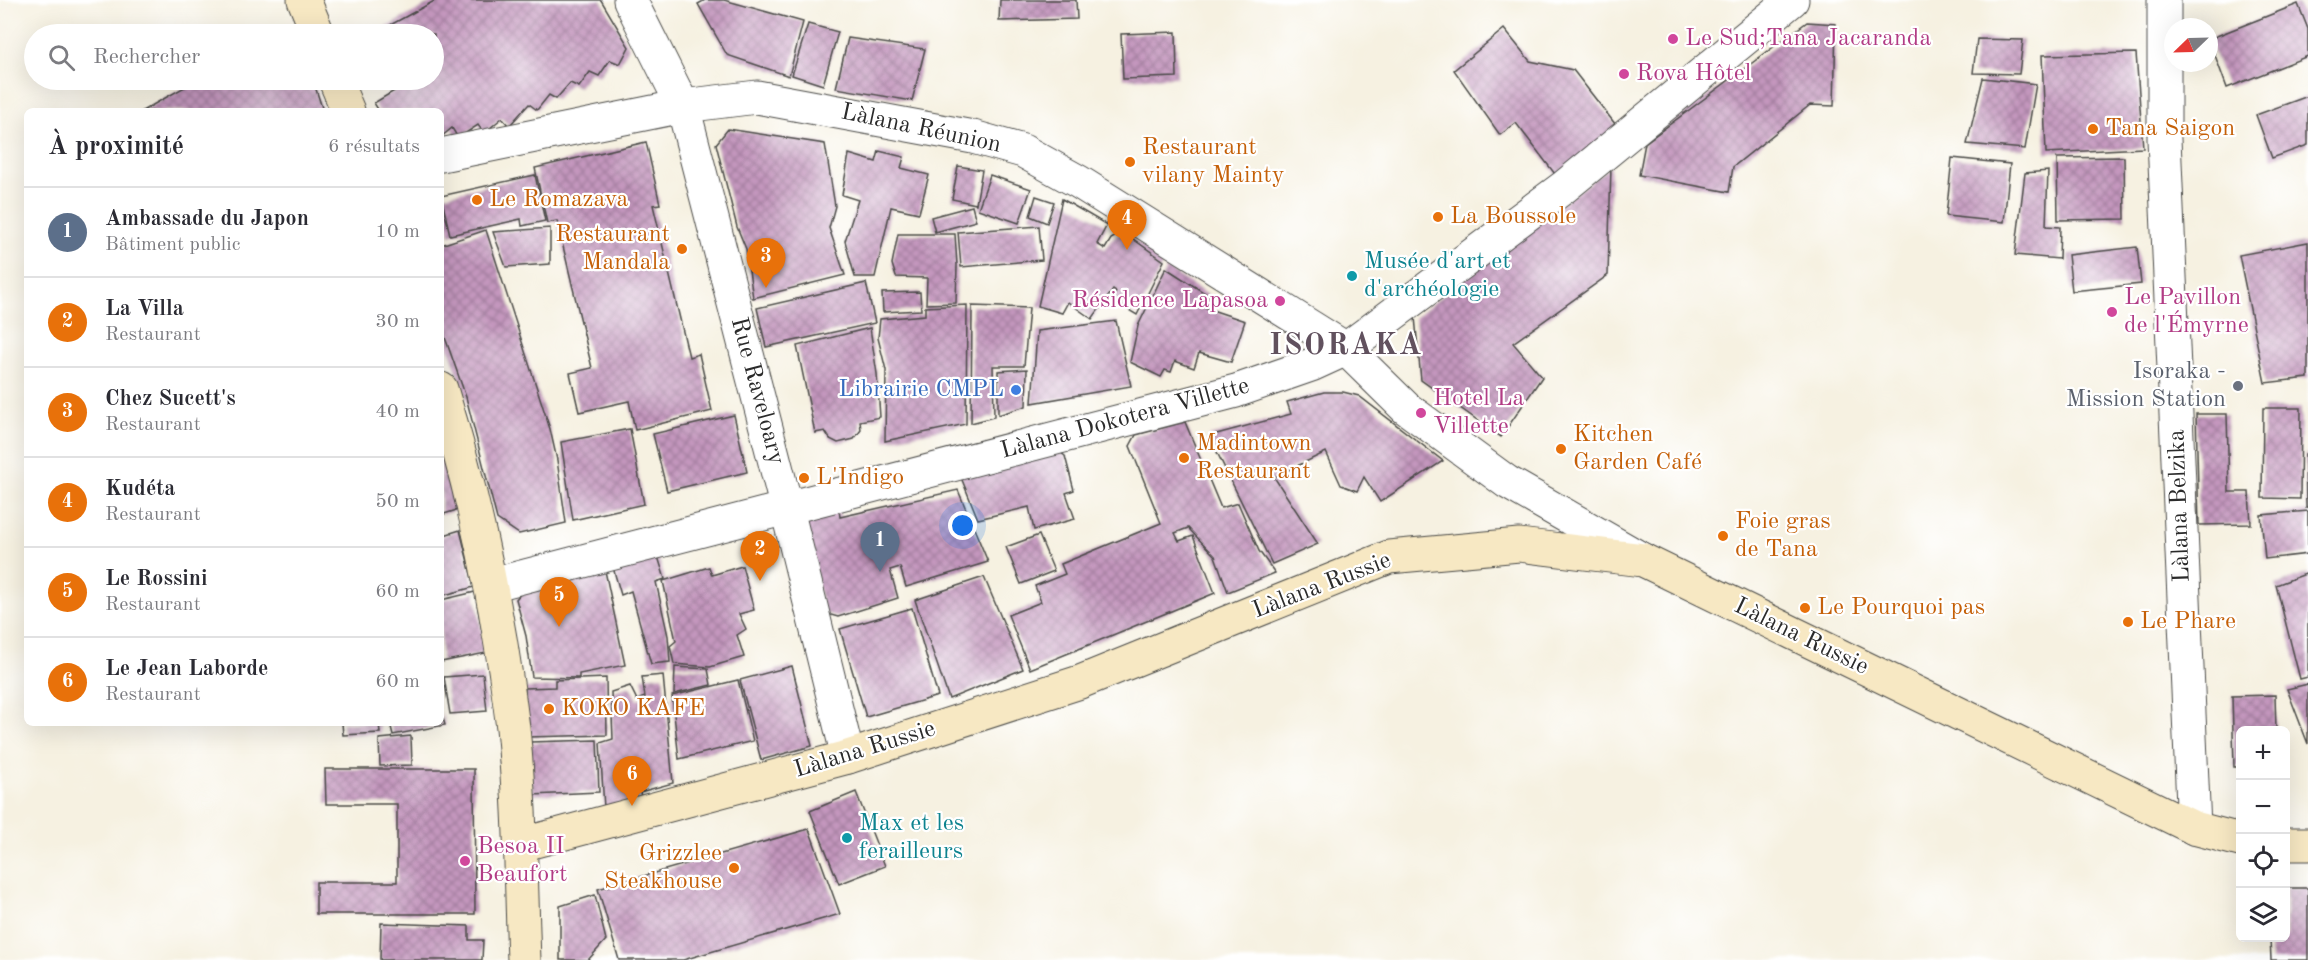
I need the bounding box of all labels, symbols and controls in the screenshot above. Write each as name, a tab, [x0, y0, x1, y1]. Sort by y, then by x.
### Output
north arrow	[2164, 18, 2218, 72]
search box	[24, 24, 444, 90]
place label: Le Sud;Tana Jacaranda	[1685, 27, 1931, 51]
marker: Le Sud;Tana Jacaranda	[1666, 32, 1680, 46]
icon: search	[45, 41, 78, 74]
text: Rechercher	[93, 46, 200, 68]
place label: Rova Hôtel	[1636, 62, 1751, 86]
marker: Rova Hôtel	[1617, 67, 1631, 81]
street label: Làlana Réunion	[839, 100, 1003, 158]
place label: Tana Saigon	[2105, 117, 2235, 141]
marker: Tana Saigon	[2086, 122, 2100, 136]
text: À proximité	[48, 134, 184, 160]
place label: Restaurant vilany Mainty	[1142, 136, 1285, 188]
text: 6 résultats	[328, 137, 420, 157]
marker: Restaurant vilany Mainty	[1123, 155, 1137, 169]
place label: Le Romazava	[489, 188, 628, 212]
marker: Le Romazava	[470, 193, 484, 207]
pin: 4	[1108, 200, 1146, 250]
place label: La Boussole	[1450, 205, 1576, 229]
text: Ambassade du Japon	[105, 208, 309, 230]
marker: La Boussole	[1431, 210, 1445, 224]
text: 1	[62, 222, 73, 242]
text: 10 m	[375, 222, 420, 242]
place label: Restaurant Mandala	[555, 223, 670, 275]
text: Bâtiment public	[105, 235, 240, 255]
pin: 3	[746, 238, 786, 288]
marker: Restaurant Mandala	[675, 242, 689, 256]
place label: Musée d'art et d'archéologie	[1364, 250, 1511, 302]
marker: Musée d'art et d'archéologie	[1345, 269, 1359, 283]
place label: Le Pavillon de l'Émyrne	[2124, 286, 2249, 338]
place label: Résidence Lapasoa	[1072, 289, 1268, 313]
marker: Résidence Lapasoa	[1273, 294, 1287, 308]
text: La Villa	[105, 298, 184, 320]
marker: Le Pavillon de l'Émyrne	[2105, 305, 2119, 319]
text: 2	[62, 312, 73, 332]
text: 30 m	[375, 312, 420, 332]
street label: Rue Raveloary	[726, 315, 788, 468]
text: Restaurant	[105, 325, 201, 345]
district label: ISORAKA	[1269, 331, 1423, 361]
place label: Isoraka - Mission Station	[2066, 360, 2226, 412]
street label: Làlana Dokotera Villette	[998, 374, 1252, 464]
place label: Librairie CMPL	[838, 378, 1004, 402]
marker: Isoraka - Mission Station	[2231, 379, 2245, 393]
marker: Librairie CMPL	[1009, 383, 1023, 397]
place label: Hotel La Villette	[1433, 387, 1525, 439]
text: Chez Sucett's	[105, 388, 236, 410]
text: 3	[62, 402, 73, 422]
text: 40 m	[375, 402, 420, 422]
marker: Hotel La Villette	[1414, 406, 1428, 420]
text: Restaurant	[105, 415, 201, 435]
place label: Kitchen Garden Café	[1573, 423, 1702, 475]
street label: Làlana Belzika	[2165, 429, 2195, 583]
place label: Madintown Restaurant	[1196, 432, 1311, 484]
marker: Kitchen Garden Café	[1554, 442, 1568, 456]
marker: Madintown Restaurant	[1177, 451, 1191, 465]
place label: L'Indigo	[816, 466, 904, 490]
marker: L'Indigo	[797, 471, 811, 485]
text: Kudéta	[105, 478, 175, 500]
text: 4	[62, 492, 73, 512]
text: 50 m	[375, 492, 420, 512]
text: Restaurant	[105, 505, 201, 525]
place label: Foie gras de Tana	[1735, 510, 1831, 562]
your location	[948, 511, 977, 540]
pin: 1	[860, 522, 900, 572]
marker: Foie gras de Tana	[1716, 529, 1730, 543]
pin: 2	[740, 532, 780, 581]
street label: Làlana Russie	[1249, 549, 1395, 623]
text: Le Rossini	[105, 568, 208, 590]
pin: 5	[540, 578, 578, 627]
text: 5	[62, 582, 73, 602]
text: 60 m	[375, 582, 420, 602]
street label: Làlana Russie	[1730, 594, 1872, 680]
text: Restaurant	[105, 595, 201, 615]
place label: Le Pourquoi pas	[1817, 596, 1985, 620]
marker: Le Pourquoi pas	[1798, 601, 1812, 615]
place label: Le Phare	[2140, 610, 2236, 634]
marker: Le Phare	[2121, 615, 2135, 629]
text: Le Jean Laborde	[105, 658, 269, 680]
text: 6	[62, 672, 73, 692]
text: 60 m	[375, 672, 420, 692]
text: Restaurant	[105, 685, 201, 705]
place label: KOKO KAFE	[561, 697, 705, 721]
marker: KOKO KAFE	[542, 702, 556, 716]
street label: Làlana Russie	[792, 717, 938, 783]
map controls	[2236, 726, 2290, 942]
button: +	[2236, 726, 2290, 780]
pin: 6	[612, 756, 652, 806]
button: −	[2236, 780, 2290, 834]
place label: Max et les ferailleurs	[859, 812, 964, 864]
marker: Max et les ferailleurs	[840, 831, 854, 845]
button: locate	[2236, 834, 2290, 888]
place label: Besoa II Beaufort	[477, 835, 567, 887]
place label: Grizzlee Steakhouse	[604, 842, 722, 894]
marker: Besoa II Beaufort	[458, 854, 472, 868]
marker: Grizzlee Steakhouse	[727, 861, 741, 875]
button: layers	[2236, 888, 2290, 942]

